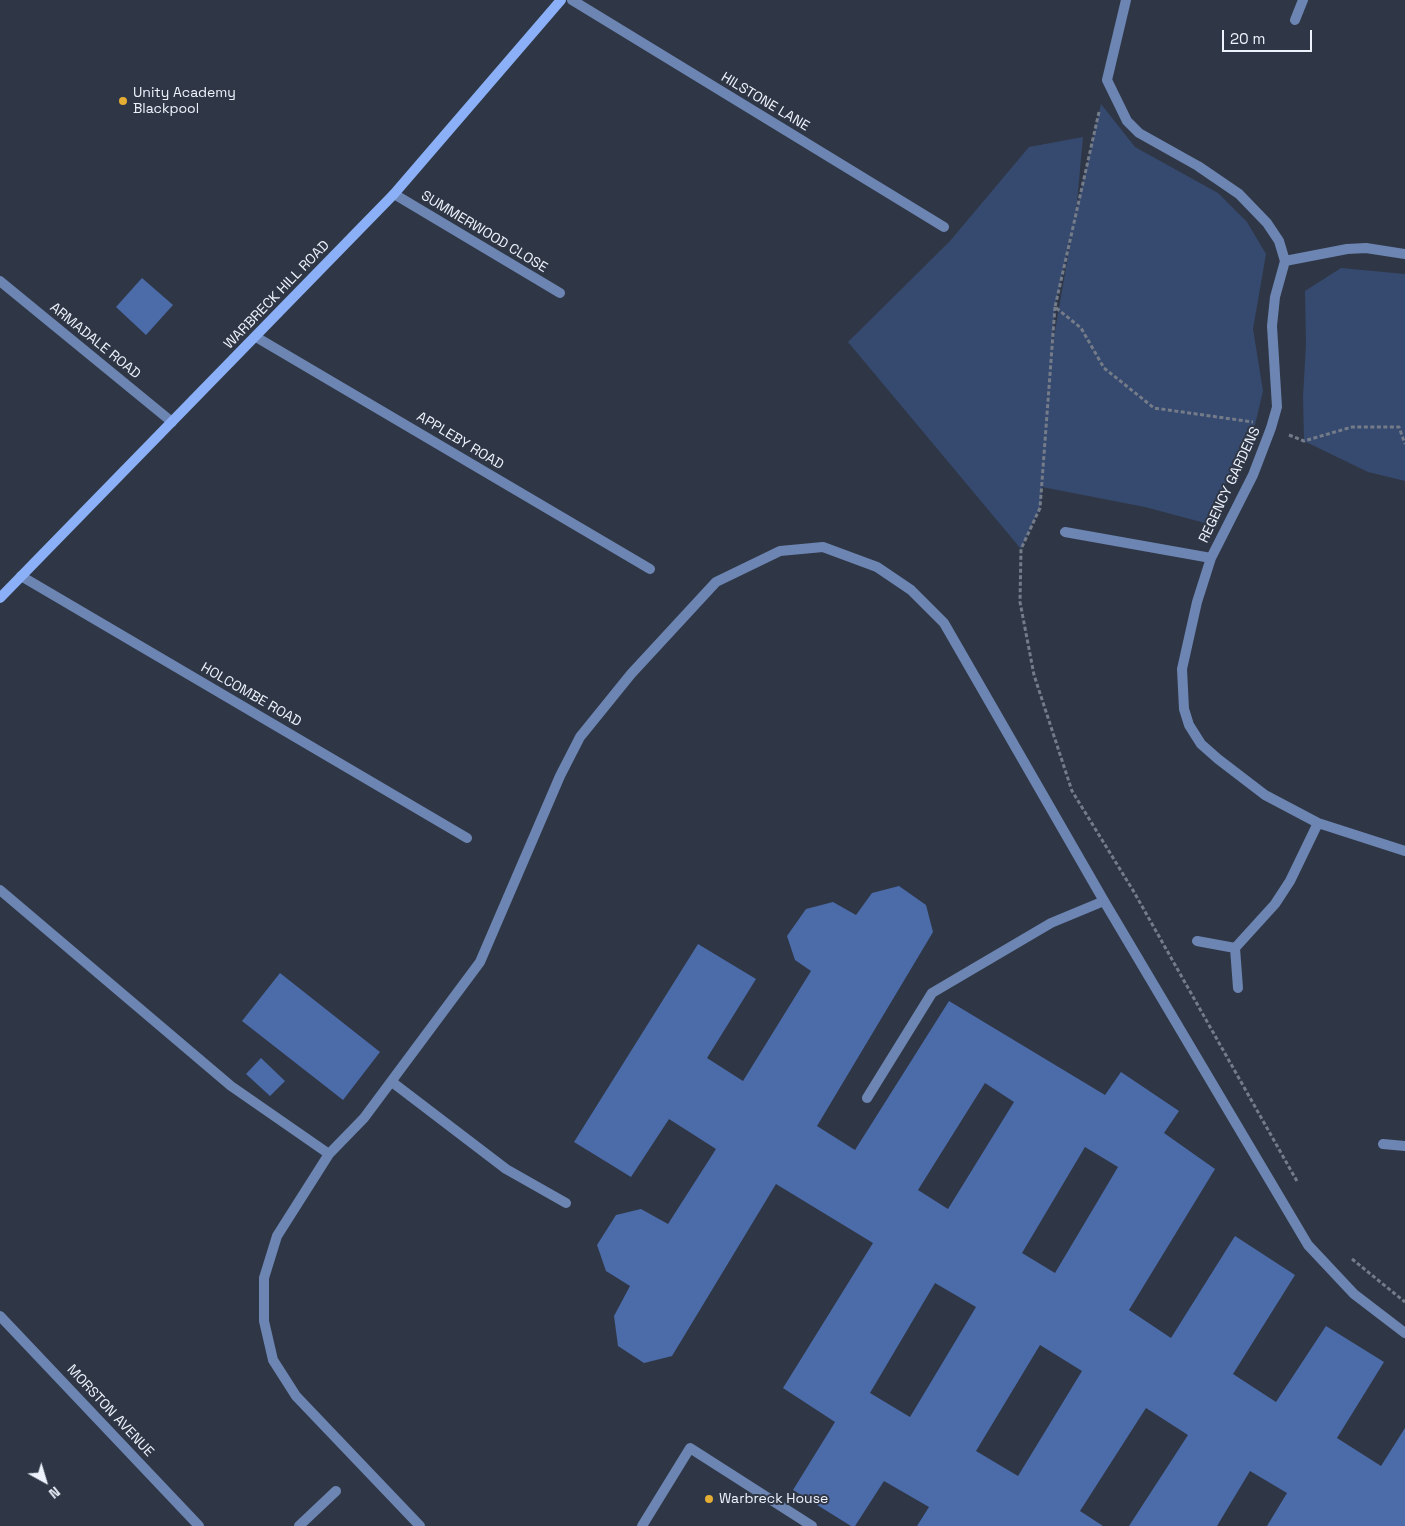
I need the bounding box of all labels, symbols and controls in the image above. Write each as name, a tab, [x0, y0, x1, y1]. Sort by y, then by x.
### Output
scale bar	[1225, 20, 1315, 52]
text: 20 m	[1230, 29, 1265, 48]
street label: HILSTONE LANE	[718, 69, 812, 135]
place label: Unity Academy Blackpool	[133, 85, 236, 118]
marker: Unity Academy Blackpool	[117, 95, 129, 107]
street label: SUMMERWOOD CLOSE	[418, 188, 550, 276]
street label: WARBRECK HILL ROAD	[221, 237, 333, 353]
street label: ARMADALE ROAD	[46, 299, 144, 383]
street label: APPLEBY ROAD	[413, 408, 507, 474]
street label: REGENCY GARDENS	[1196, 424, 1264, 546]
street label: HOLCOMBE ROAD	[198, 659, 304, 731]
street label: MORSTON AVENUE	[63, 1362, 157, 1460]
north arrow	[20, 1456, 70, 1506]
text: N	[45, 1483, 64, 1503]
place label: Warbreck House	[719, 1491, 828, 1507]
marker: Warbreck House	[703, 1493, 715, 1505]

